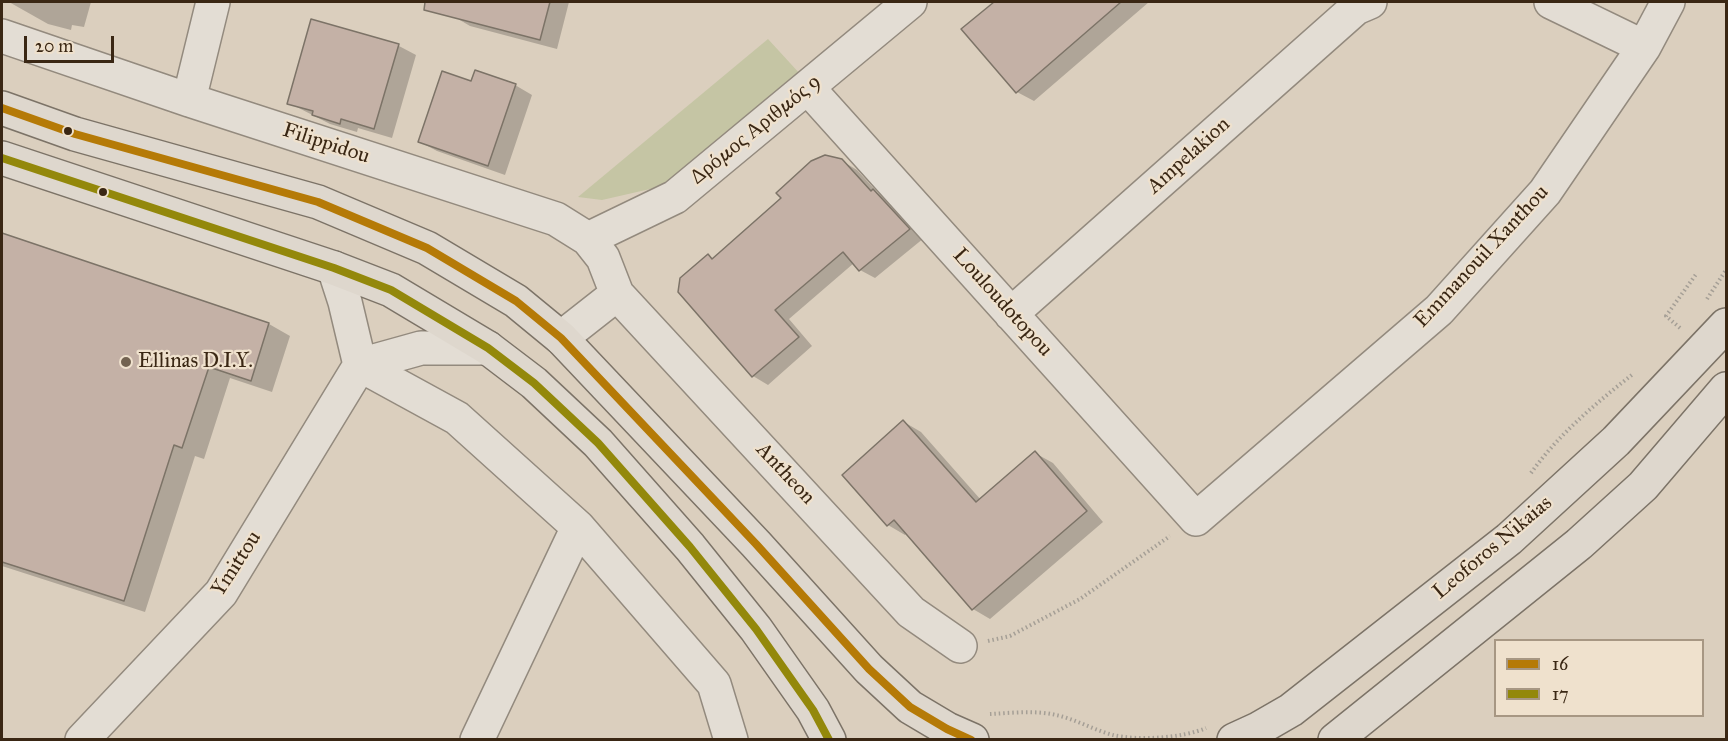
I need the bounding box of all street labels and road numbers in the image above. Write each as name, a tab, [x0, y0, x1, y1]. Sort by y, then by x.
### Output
street label: Δρόμος Αριθμός 9	[685, 70, 827, 190]
street label: Ampelakion	[1142, 112, 1236, 200]
street label: Filippidou	[279, 118, 373, 170]
street label: Emmanouil Xanthou	[1409, 181, 1555, 333]
street label: Louloudotopou	[947, 244, 1057, 362]
street label: Antheon	[750, 438, 820, 510]
street label: Leoforos Nikaias	[1428, 491, 1558, 605]
street label: Ymittou	[207, 527, 267, 601]

